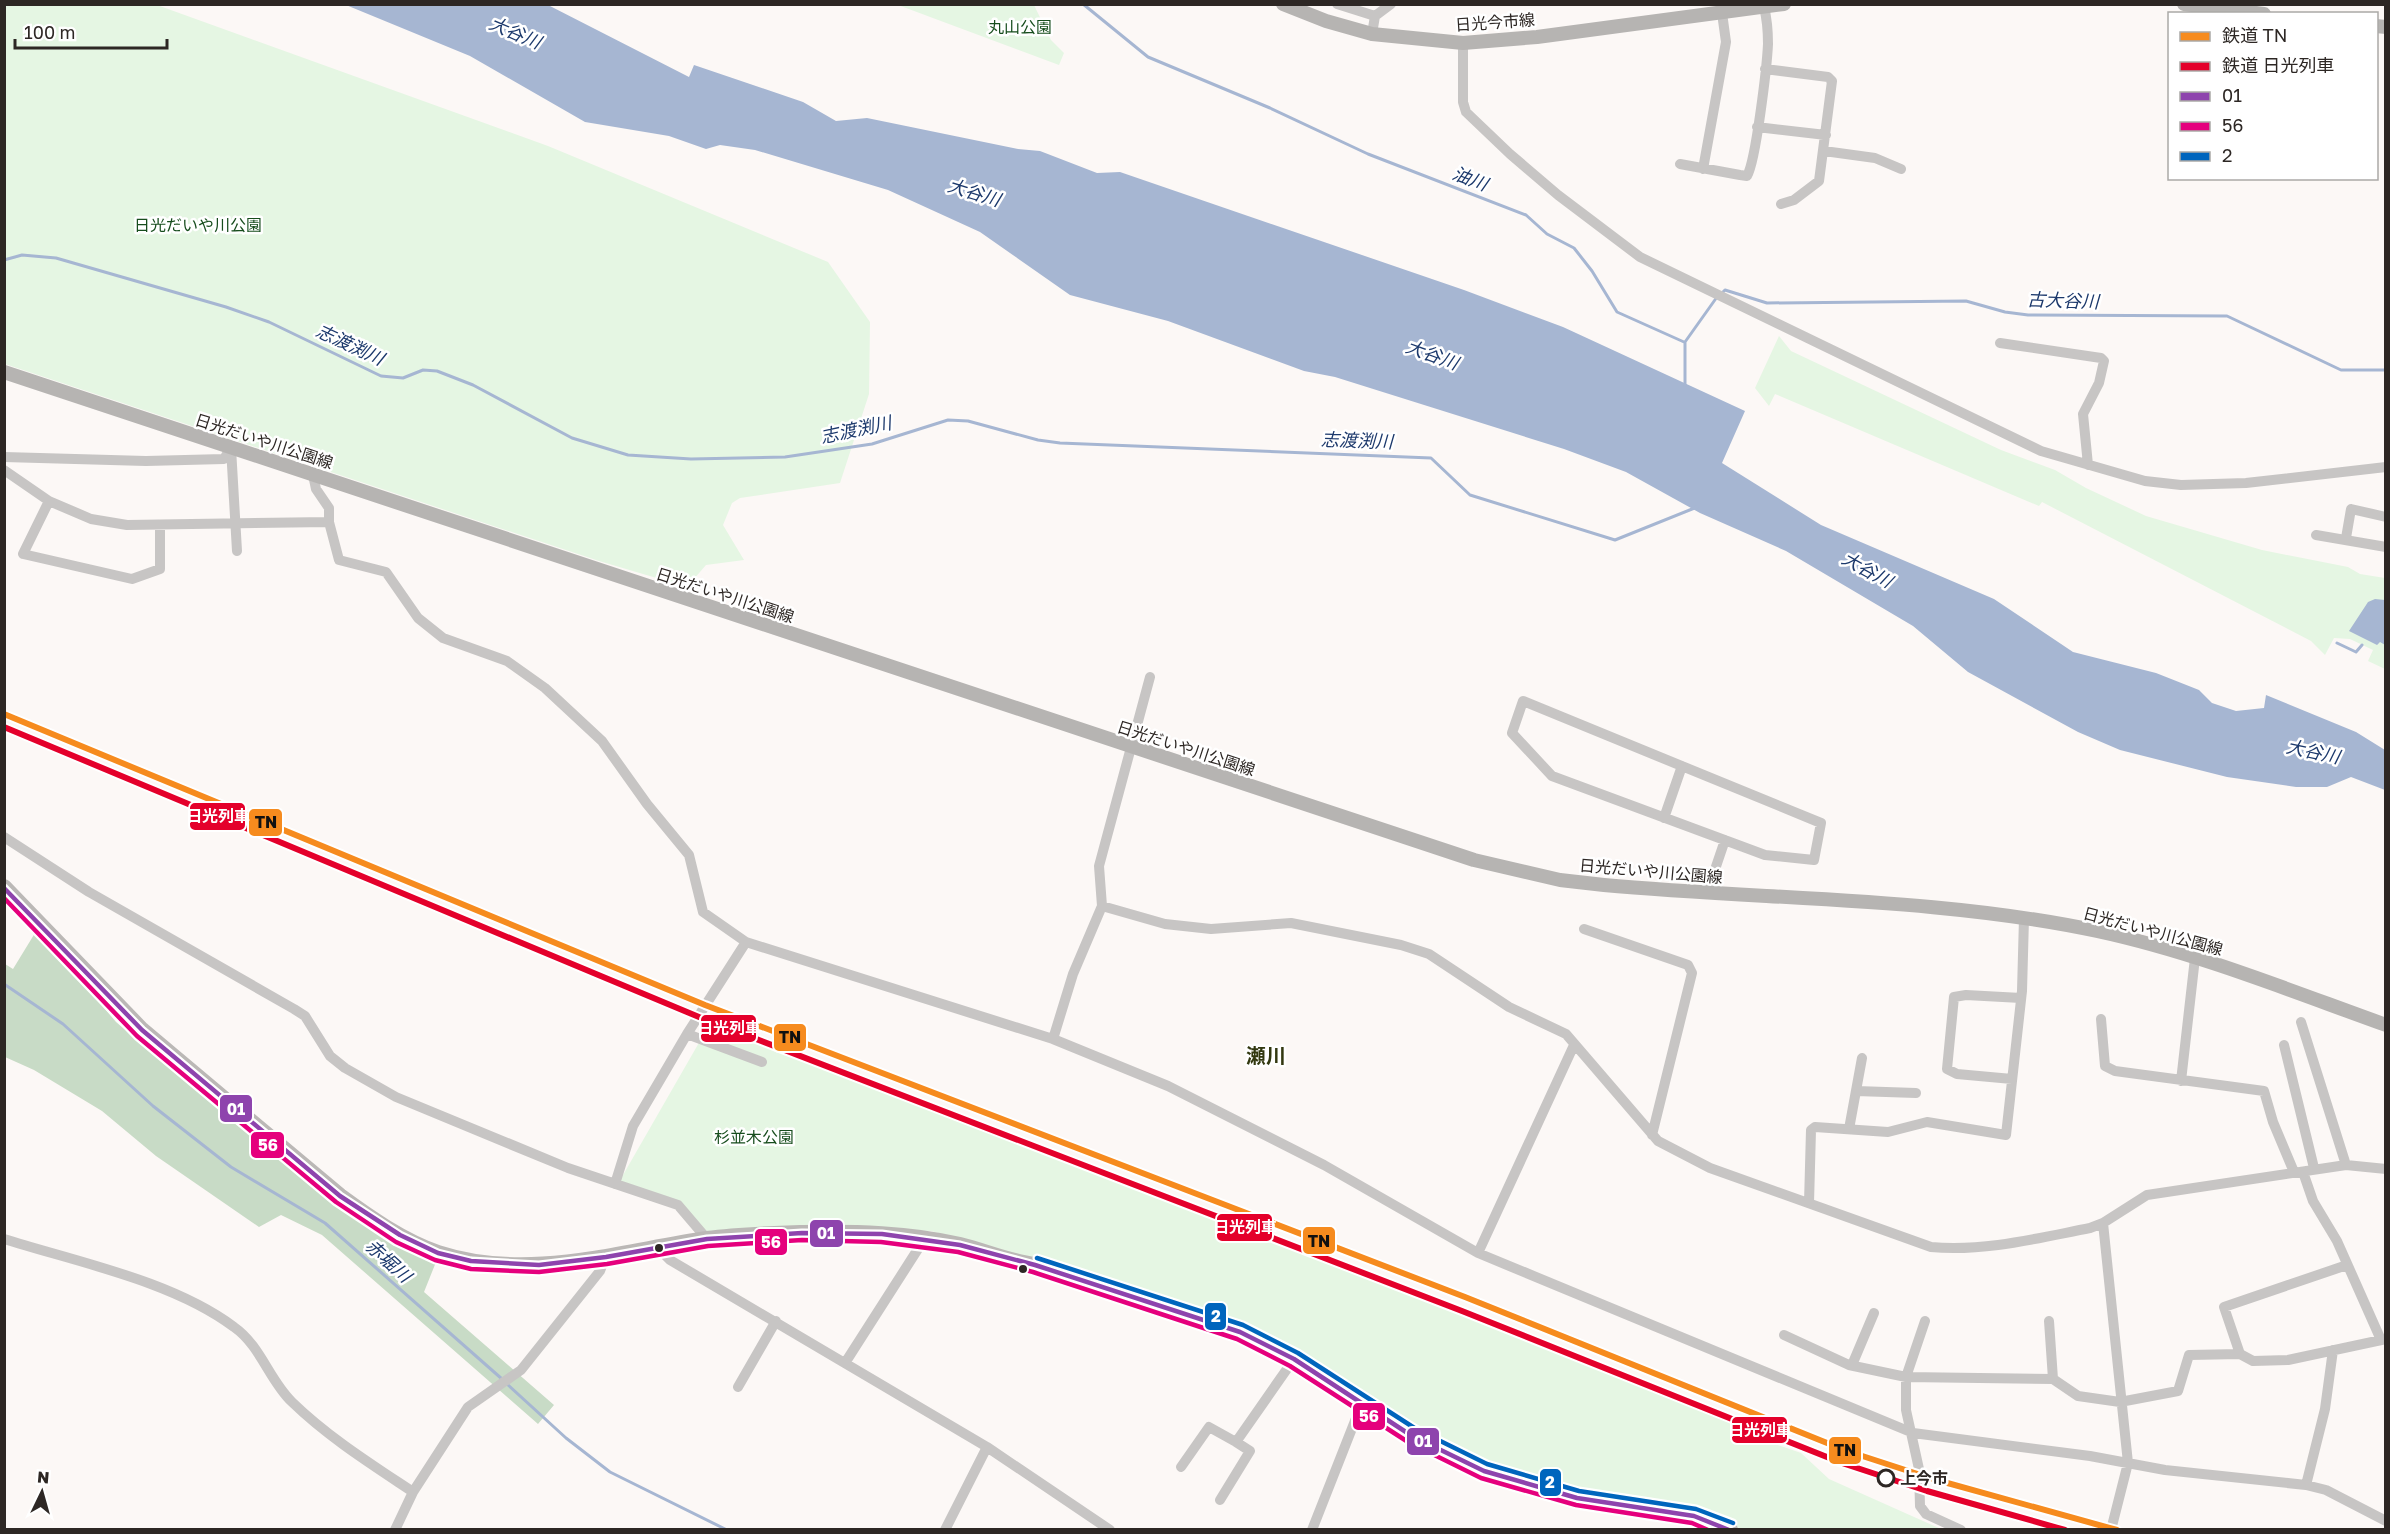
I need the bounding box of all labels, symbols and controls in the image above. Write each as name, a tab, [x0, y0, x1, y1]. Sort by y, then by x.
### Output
street label: 日光今市線	[1454, 9, 1536, 35]
water label: 大谷川	[486, 11, 546, 54]
scale bar	[15, 12, 166, 50]
legend	[2168, 12, 2378, 180]
park label: 丸山公園	[988, 17, 1052, 37]
text: 100 m	[24, 21, 75, 43]
text: 鉄道 TN	[2222, 24, 2287, 46]
text: 鉄道 日光列車	[2222, 54, 2335, 76]
text: 01	[2222, 84, 2242, 106]
text: 56	[2222, 114, 2243, 136]
text: 2	[2222, 144, 2232, 166]
water label: 油川	[1450, 161, 1493, 196]
water label: 大谷川	[945, 174, 1005, 211]
park label: 日光だいや川公園	[134, 215, 262, 235]
water label: 古大谷川	[2027, 288, 2101, 312]
water label: 志渡渕川	[313, 319, 390, 370]
water label: 大谷川	[1403, 334, 1463, 374]
street label: 日光だいや川公園線	[192, 409, 336, 473]
water label: 志渡渕川	[818, 410, 895, 447]
water label: 志渡渕川	[1321, 428, 1395, 452]
water label: 大谷川	[1839, 546, 1898, 593]
street label: 日光だいや川公園線	[653, 563, 797, 627]
street label: 日光だいや川公園線	[1114, 716, 1258, 780]
water label: 大谷川	[2285, 735, 2344, 768]
line badge: 日光列車	[189, 802, 246, 831]
text: 日光列車	[186, 806, 250, 826]
line badge: TN	[248, 808, 283, 837]
text: TN	[255, 812, 277, 832]
street label: 日光だいや川公園線	[1578, 855, 1724, 887]
street label: 日光だいや川公園線	[2081, 903, 2225, 959]
line badge: 日光列車	[700, 1014, 757, 1043]
text: 日光列車	[697, 1018, 761, 1038]
line badge: TN	[773, 1023, 807, 1052]
text: TN	[779, 1027, 801, 1047]
district label: 瀬川	[1246, 1043, 1286, 1067]
line badge: 01	[219, 1094, 253, 1123]
text: 01	[227, 1099, 245, 1119]
park label: 杉並木公園	[714, 1127, 794, 1147]
line badge: 56	[250, 1131, 285, 1159]
text: 56	[258, 1135, 278, 1155]
line badge: 日光列車	[1216, 1213, 1273, 1242]
text: 日光列車	[1213, 1217, 1277, 1237]
line badge: 01	[809, 1219, 844, 1248]
text: 01	[817, 1223, 835, 1243]
line badge: TN	[1302, 1226, 1336, 1255]
line badge: 56	[754, 1228, 788, 1256]
text: TN	[1308, 1231, 1330, 1251]
text: 56	[761, 1232, 781, 1252]
water label: 赤堀川	[361, 1234, 418, 1288]
unlabelled marker	[653, 1242, 665, 1254]
unlabelled marker	[1017, 1263, 1029, 1275]
line badge: 2	[1204, 1302, 1227, 1331]
text: 2	[1211, 1306, 1221, 1326]
line badge: 56	[1352, 1402, 1386, 1431]
text: 56	[1359, 1406, 1379, 1426]
line badge: 日光列車	[1731, 1416, 1788, 1444]
text: 日光列車	[1728, 1420, 1792, 1440]
line badge: 01	[1406, 1427, 1440, 1456]
text: 01	[1414, 1431, 1432, 1451]
line badge: TN	[1828, 1436, 1862, 1465]
text: TN	[1834, 1440, 1856, 1460]
north arrow	[12, 1462, 72, 1522]
text: N	[36, 1467, 50, 1488]
line badge: 2	[1539, 1468, 1562, 1497]
place label: 上今市	[1900, 1468, 1948, 1488]
marker: 上今市	[1877, 1469, 1895, 1487]
text: 2	[1545, 1472, 1555, 1492]

